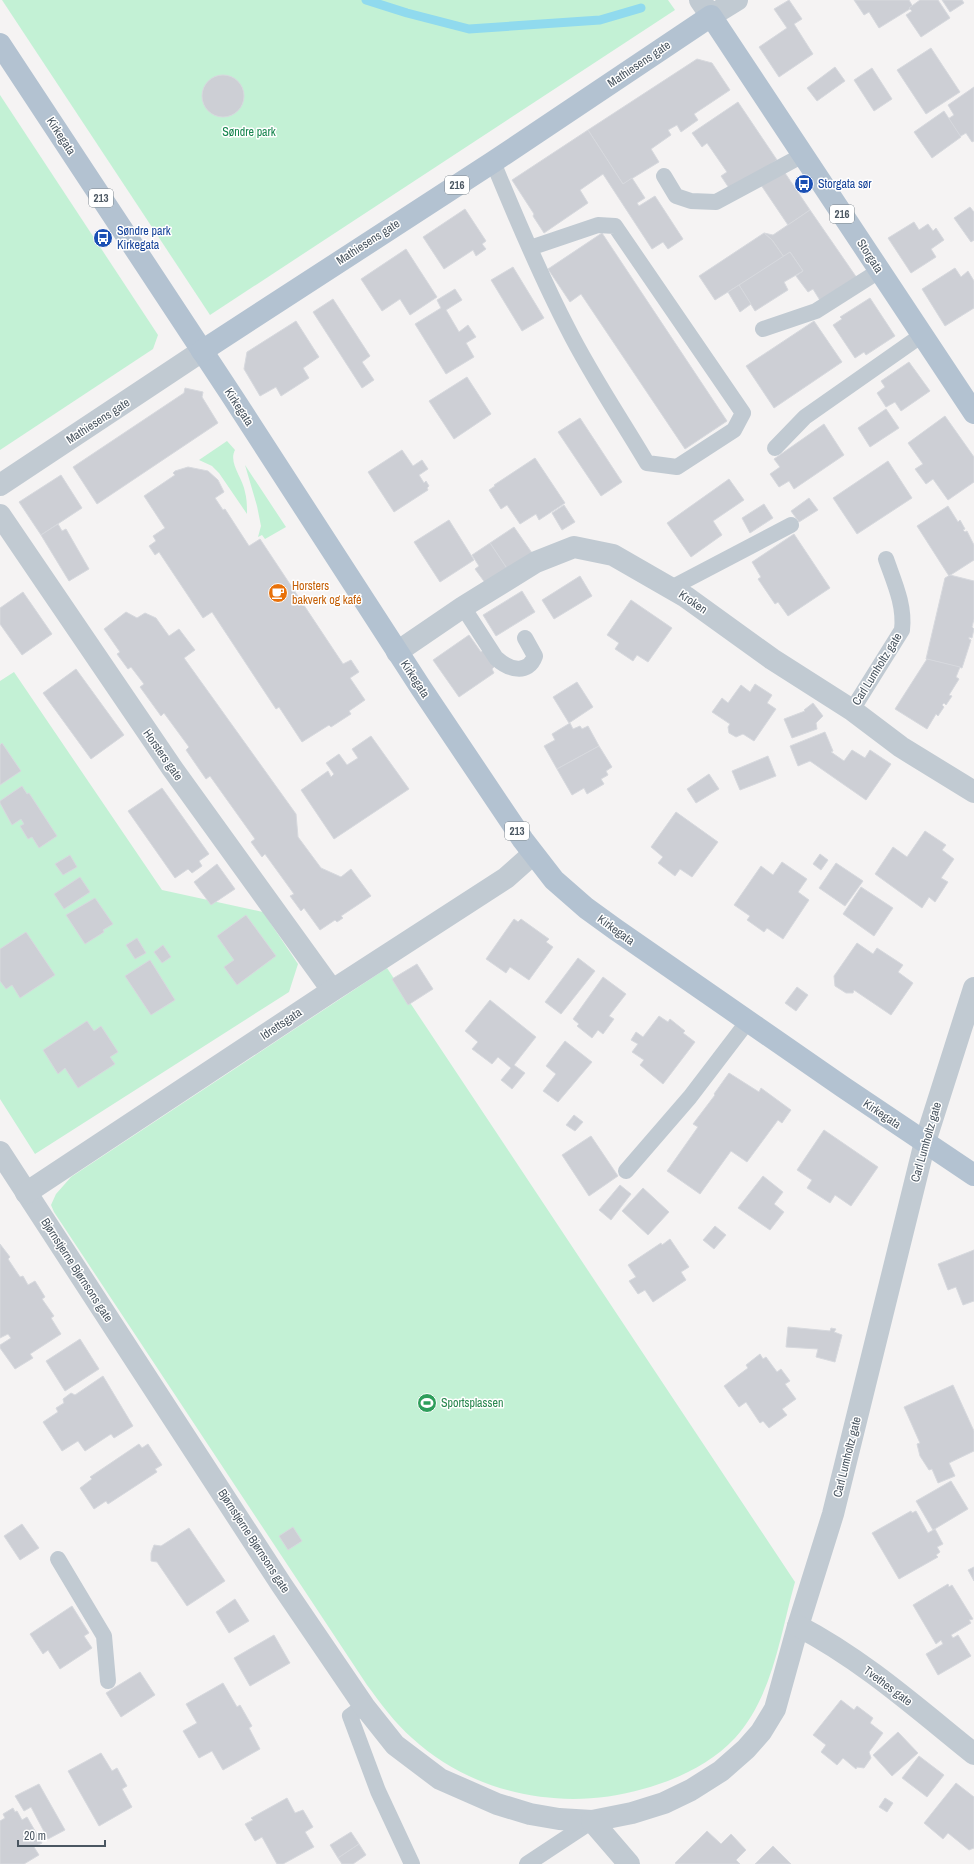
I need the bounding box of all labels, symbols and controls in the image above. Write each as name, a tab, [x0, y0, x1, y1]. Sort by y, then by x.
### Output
street label: Mathiesens gate	[604, 37, 674, 91]
street label: Kirkegata	[43, 114, 79, 158]
park label: Søndre park	[222, 124, 276, 140]
bus stop icon: Storgata sør	[793, 173, 815, 195]
road number: 216	[445, 176, 469, 194]
place label: Storgata sør	[818, 176, 872, 192]
road number: 213	[89, 189, 113, 207]
road number: 216	[830, 205, 854, 223]
street label: Mathiesens gate	[333, 215, 403, 269]
place label: Søndre park Kirkegata	[117, 223, 171, 253]
bus stop icon: Søndre park Kirkegata	[92, 227, 114, 249]
street label: Storgata	[853, 236, 887, 276]
street label: Kirkegata	[221, 385, 257, 429]
street label: Mathiesens gate	[63, 394, 133, 448]
place label: Horsters bakverk og kafé	[292, 578, 361, 608]
cafe icon: Horsters bakverk og kafé	[267, 582, 289, 604]
street label: Kroken	[676, 587, 710, 617]
street label: Carl Lumholtz gate	[848, 630, 906, 708]
street label: Kirkegata	[397, 657, 433, 701]
street label: Horsters gate	[140, 726, 186, 784]
road number: 213	[505, 822, 529, 840]
street label: Kirkegata	[594, 911, 638, 949]
street label: Idrettsgata	[257, 1004, 305, 1044]
street label: Kirkegata	[860, 1096, 904, 1133]
street label: Carl Lumholtz gate	[907, 1100, 945, 1184]
street label: Bjørnstjerne Bjørnsons gate	[37, 1215, 117, 1325]
sports icon: Sportsplassen	[416, 1392, 438, 1414]
place label: Sportsplassen	[441, 1395, 503, 1411]
street label: Carl Lumholtz gate	[829, 1415, 865, 1499]
street label: Bjørnstjerne Bjørnsons gate	[214, 1486, 294, 1596]
street label: Tvethes gate	[860, 1662, 916, 1710]
scale bar	[18, 1822, 105, 1848]
text: 20 m	[24, 1828, 46, 1844]

